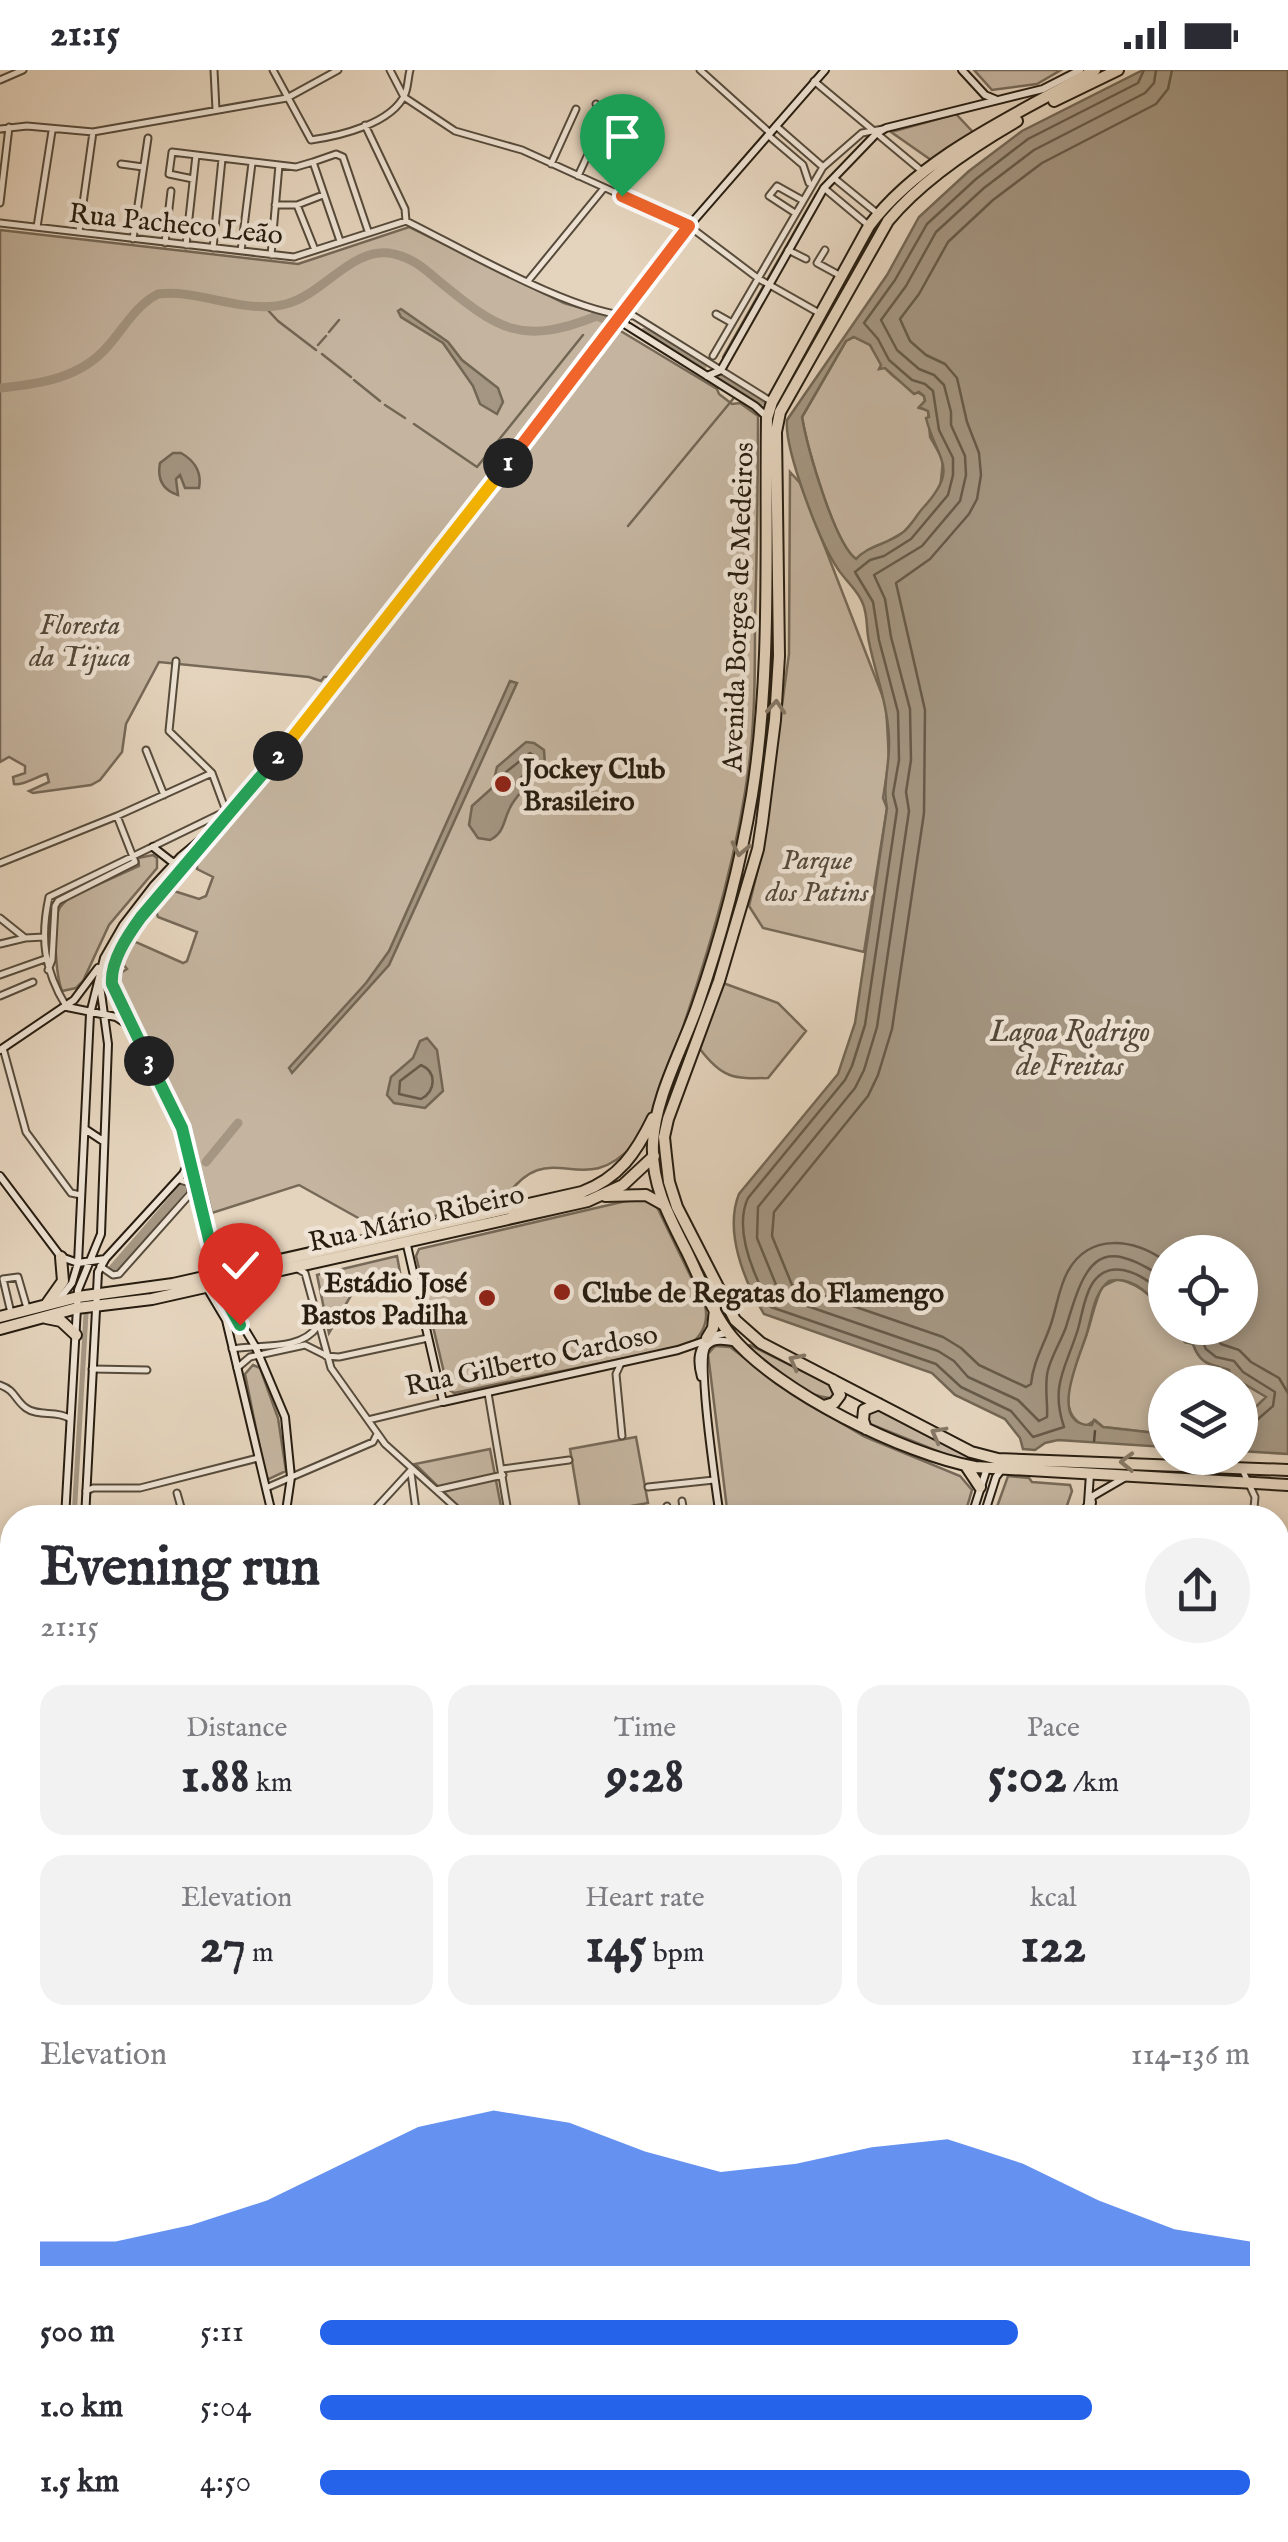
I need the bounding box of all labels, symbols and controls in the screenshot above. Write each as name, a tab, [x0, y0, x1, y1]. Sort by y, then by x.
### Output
text: 21:15	[50, 11, 120, 59]
pin	[580, 94, 665, 197]
icon: arrive	[595, 109, 650, 164]
street label: Rua Pacheco Leão	[67, 197, 285, 254]
pin: 1	[483, 438, 533, 488]
street label: Avenida Borges de Medeiros	[716, 442, 763, 774]
text: 1	[503, 445, 513, 480]
park label: Floresta da Tijuca	[28, 609, 131, 676]
one-way arrow	[765, 698, 787, 714]
pin: 2	[253, 731, 303, 781]
text: 2	[271, 738, 285, 773]
place label: Jockey Club Brasileiro	[519, 753, 665, 820]
marker: Jockey Club Brasileiro	[492, 773, 514, 795]
one-way arrow	[731, 840, 752, 857]
park label: Parque dos Patins	[764, 844, 870, 911]
water label: Lagoa Rodrigo de Freitas	[989, 1014, 1150, 1086]
pin: 3	[124, 1036, 174, 1086]
text: 3	[144, 1043, 154, 1078]
street label: Rua Mário Ribeiro	[305, 1178, 528, 1261]
pin	[198, 1223, 283, 1326]
map controls	[1148, 1235, 1258, 1475]
button: locate	[1148, 1235, 1258, 1345]
icon: check	[213, 1238, 268, 1293]
place label: Estádio José Bastos Padilha	[301, 1267, 468, 1334]
place label: Clube de Regatas do Flamengo	[582, 1277, 944, 1312]
marker: Clube de Regatas do Flamengo	[551, 1281, 573, 1303]
marker: Estádio José Bastos Padilha	[476, 1287, 498, 1309]
street label: Rua Gilberto Cardoso	[402, 1318, 661, 1405]
one-way arrow	[789, 1354, 807, 1373]
button: layers	[1148, 1365, 1258, 1475]
one-way arrow	[930, 1427, 948, 1447]
one-way arrow	[1119, 1451, 1134, 1473]
text: Evening run	[40, 1534, 320, 1604]
button: share	[1145, 1538, 1250, 1643]
text: 21:15	[40, 1607, 99, 1648]
text: Distance	[186, 1711, 287, 1746]
text: Time	[614, 1711, 676, 1746]
text: Pace	[1027, 1711, 1080, 1746]
text: 1.88	[181, 1746, 250, 1809]
text: 9:28	[606, 1746, 684, 1809]
text: 5:02	[988, 1746, 1067, 1809]
text: km	[250, 1766, 292, 1801]
text: /km	[1067, 1766, 1119, 1801]
text: Elevation	[181, 1881, 292, 1916]
text: Heart rate	[585, 1881, 705, 1916]
text: kcal	[1030, 1881, 1077, 1916]
text: 27	[200, 1916, 246, 1979]
text: 145	[586, 1916, 647, 1979]
text: 122	[1021, 1916, 1086, 1979]
text: m	[246, 1936, 274, 1971]
text: bpm	[647, 1936, 704, 1971]
text: Elevation	[40, 2035, 167, 2076]
text: 114–136 m	[1131, 2035, 1250, 2076]
text: 500 m	[40, 2312, 115, 2353]
text: 5:11	[200, 2312, 244, 2353]
text: 1.0 km	[40, 2387, 123, 2428]
text: 5:04	[200, 2387, 251, 2428]
text: 1.5 km	[40, 2462, 119, 2503]
text: 4:50	[200, 2462, 251, 2503]

